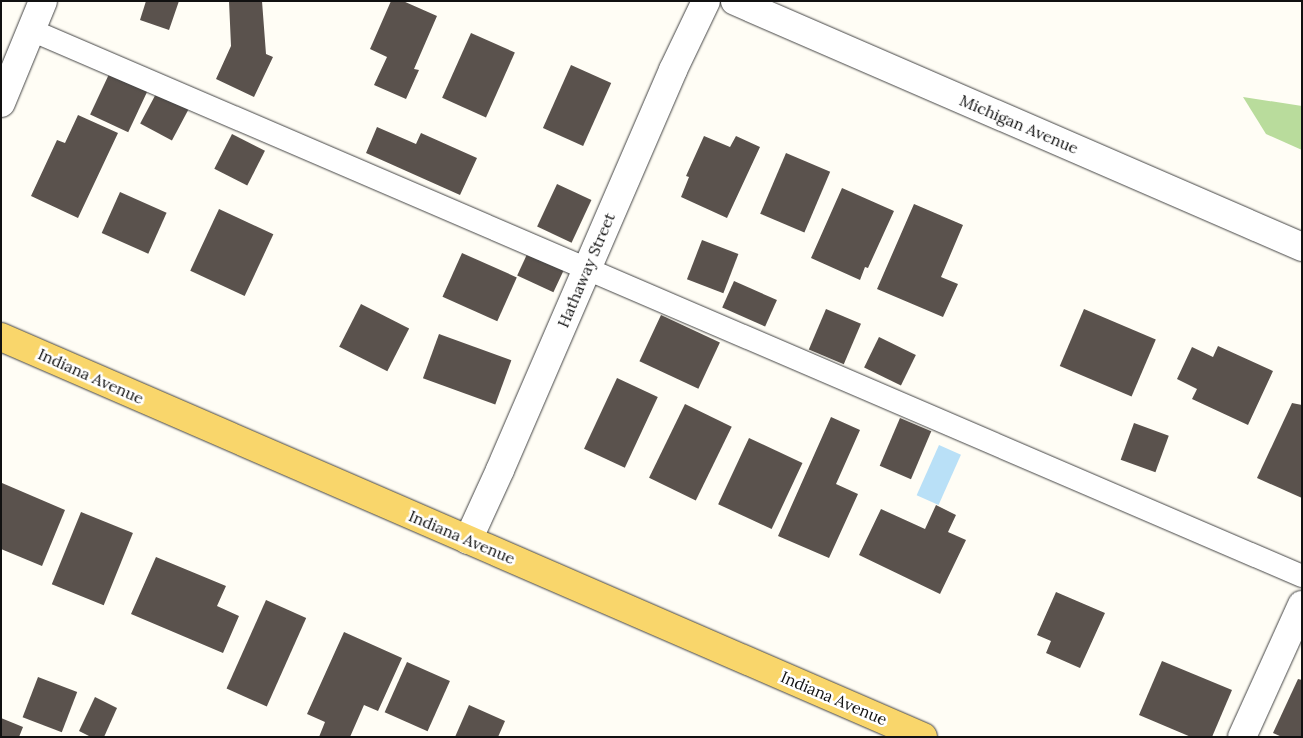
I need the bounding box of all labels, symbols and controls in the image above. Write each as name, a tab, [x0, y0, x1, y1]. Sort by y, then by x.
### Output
street label: Michigan Avenue	[957, 90, 1081, 158]
street label: Hathaway Street	[553, 210, 619, 330]
street label: Indiana Avenue	[35, 344, 147, 408]
street label: Indiana Avenue	[406, 506, 518, 568]
street label: Indiana Avenue	[778, 667, 890, 729]

